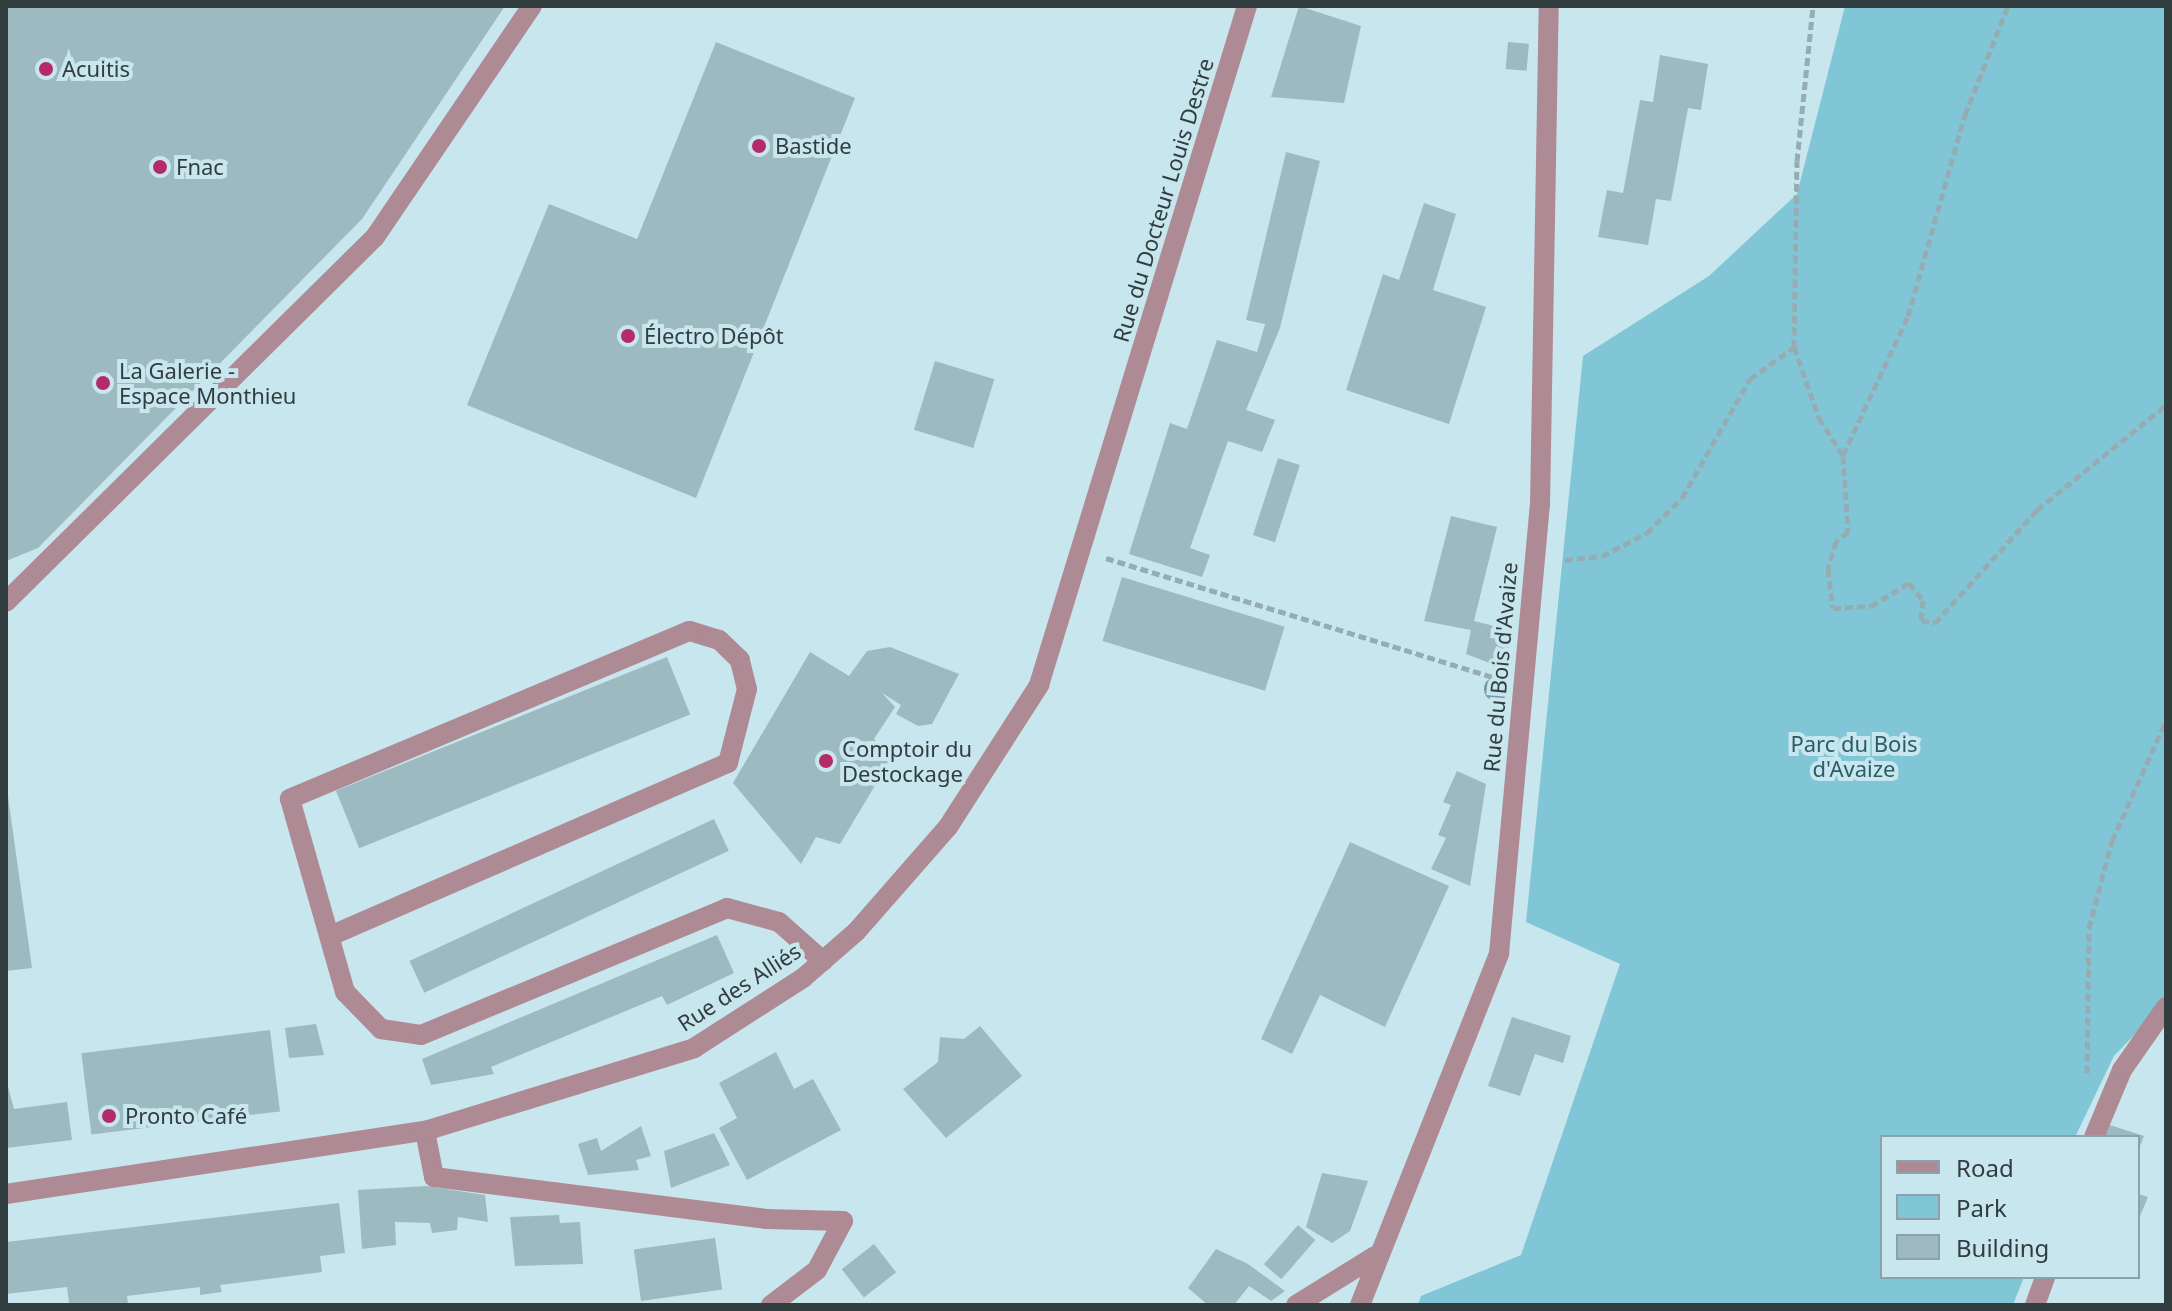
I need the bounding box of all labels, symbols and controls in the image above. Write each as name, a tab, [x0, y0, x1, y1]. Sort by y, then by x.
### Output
street label: Rue du Docteur Louis Destre	[1107, 55, 1219, 345]
place label: Acuitis	[62, 56, 130, 82]
marker: Acuitis	[37, 60, 55, 78]
place label: Bastide	[775, 133, 852, 159]
marker: Bastide	[750, 137, 768, 155]
place label: Fnac	[176, 154, 224, 180]
marker: Fnac	[151, 158, 169, 176]
place label: Électro Dépôt	[644, 323, 784, 349]
marker: Électro Dépôt	[619, 327, 637, 345]
place label: La Galerie - Espace Monthieu	[119, 357, 296, 408]
marker: La Galerie - Espace Monthieu	[94, 374, 112, 392]
street label: Rue du Bois d'Avaize	[1478, 561, 1522, 773]
park label: Parc du Bois d'Avaize	[1790, 730, 1918, 782]
place label: Comptoir du Destockage	[842, 735, 972, 786]
marker: Comptoir du Destockage	[817, 752, 835, 770]
street label: Rue des Alliés	[672, 937, 806, 1037]
place label: Pronto Café	[125, 1103, 247, 1129]
marker: Pronto Café	[100, 1107, 118, 1125]
legend	[1880, 1135, 2140, 1279]
text: Road	[1956, 1151, 2014, 1184]
text: Park	[1956, 1191, 2007, 1224]
text: Building	[1956, 1231, 2049, 1264]

